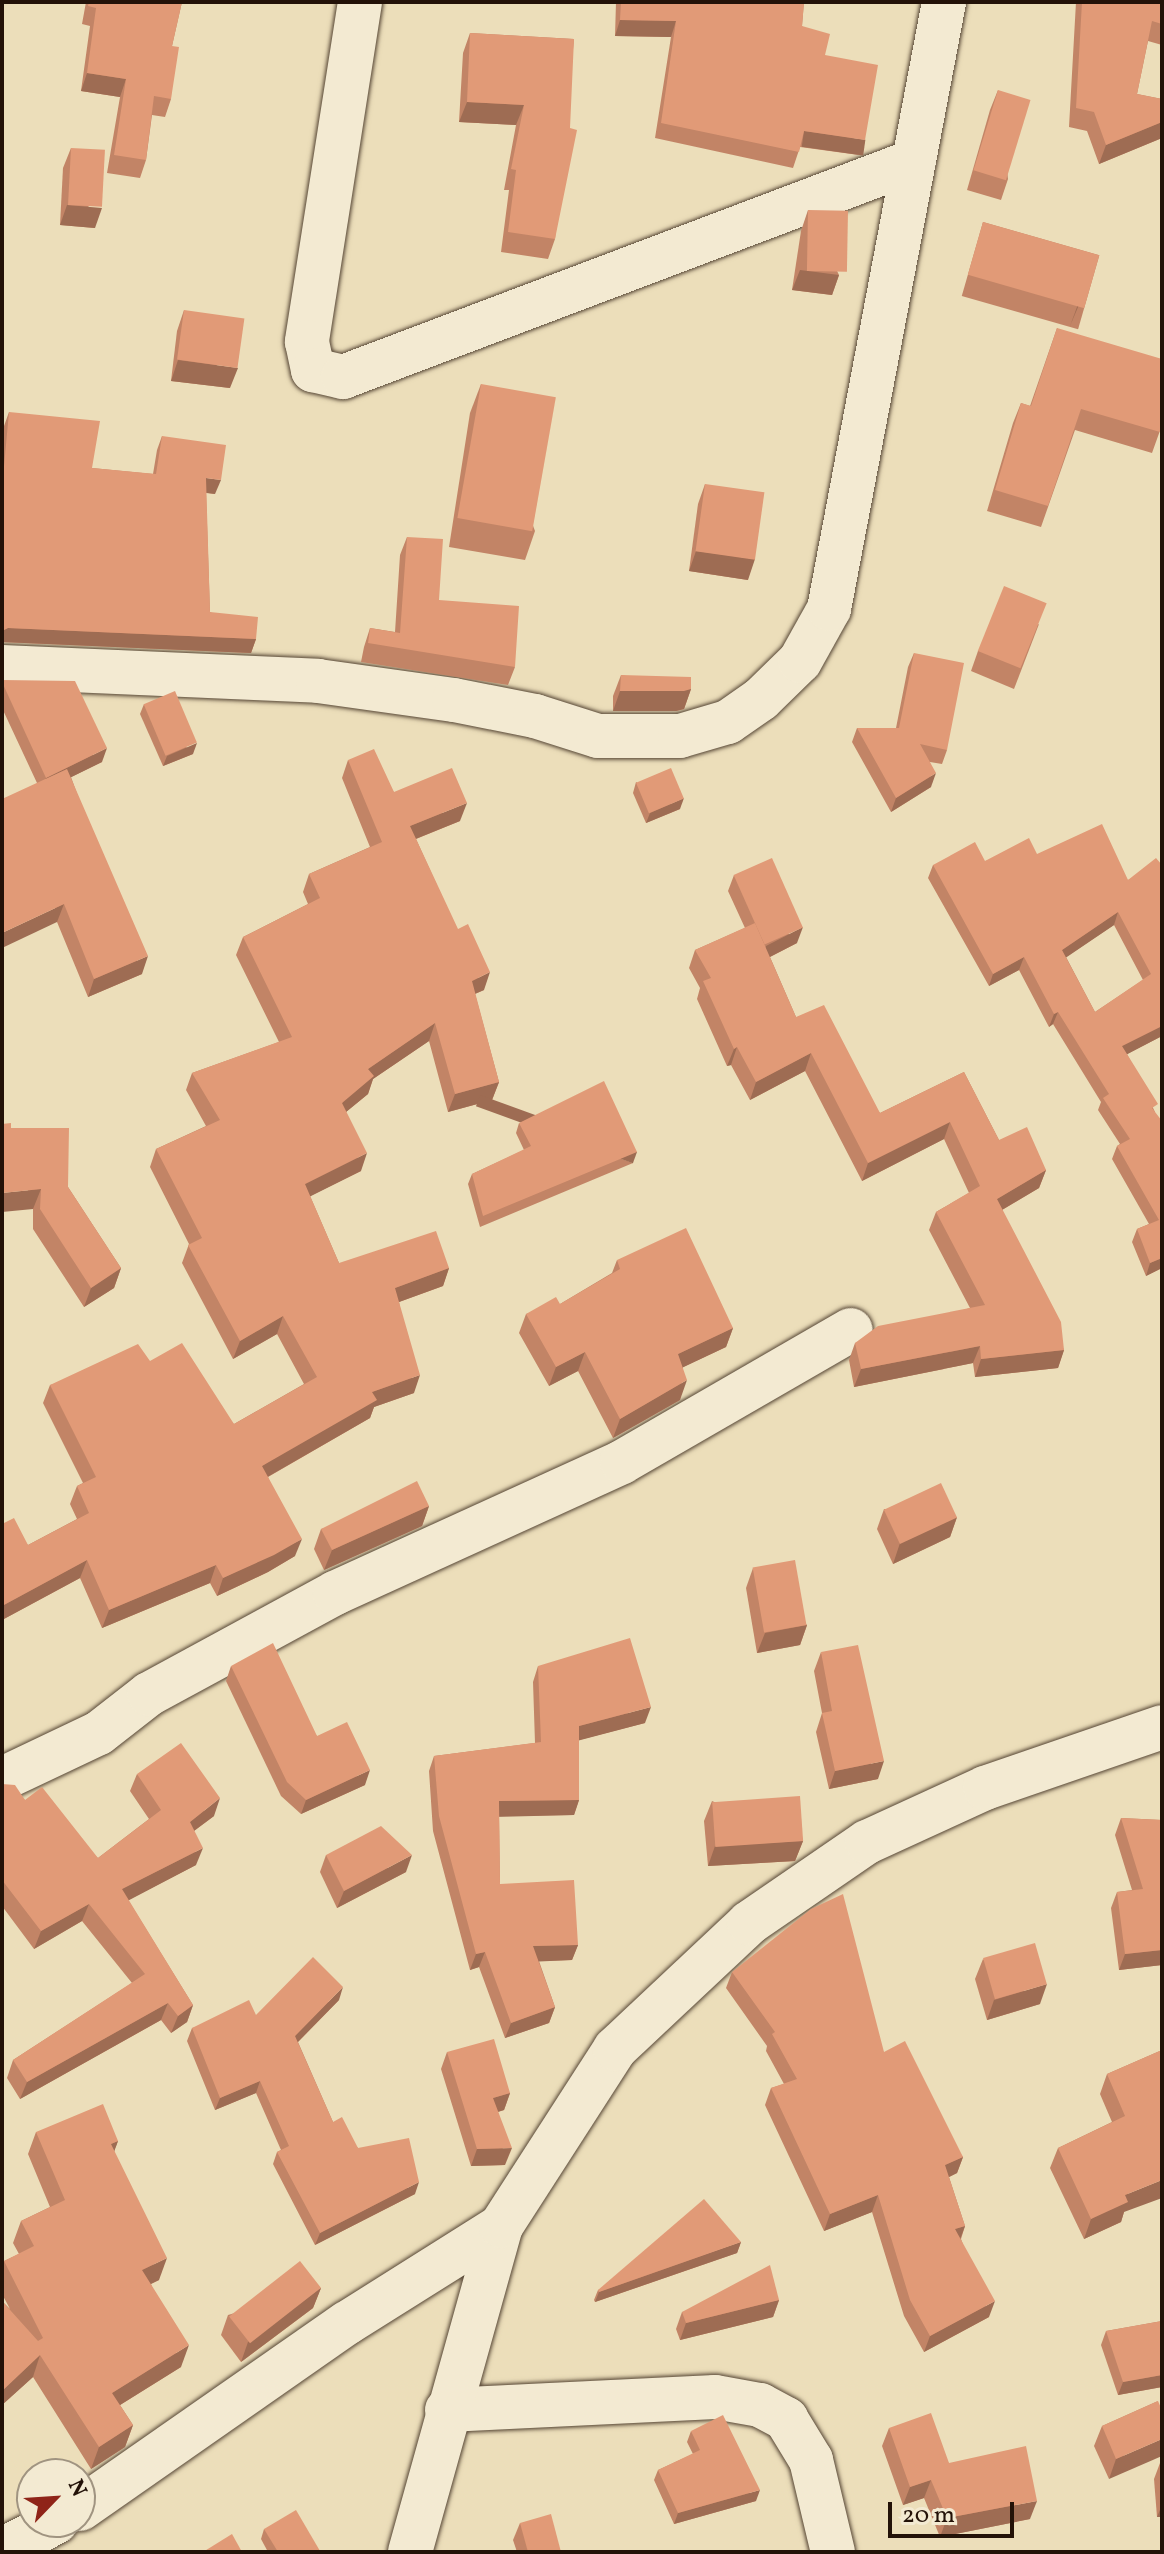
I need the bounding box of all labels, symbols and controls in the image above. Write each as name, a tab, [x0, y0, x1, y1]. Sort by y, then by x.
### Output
north arrow	[16, 2458, 96, 2538]
text: N	[59, 2475, 94, 2502]
scale bar	[892, 2486, 1018, 2536]
text: 20 m	[902, 2499, 955, 2533]

